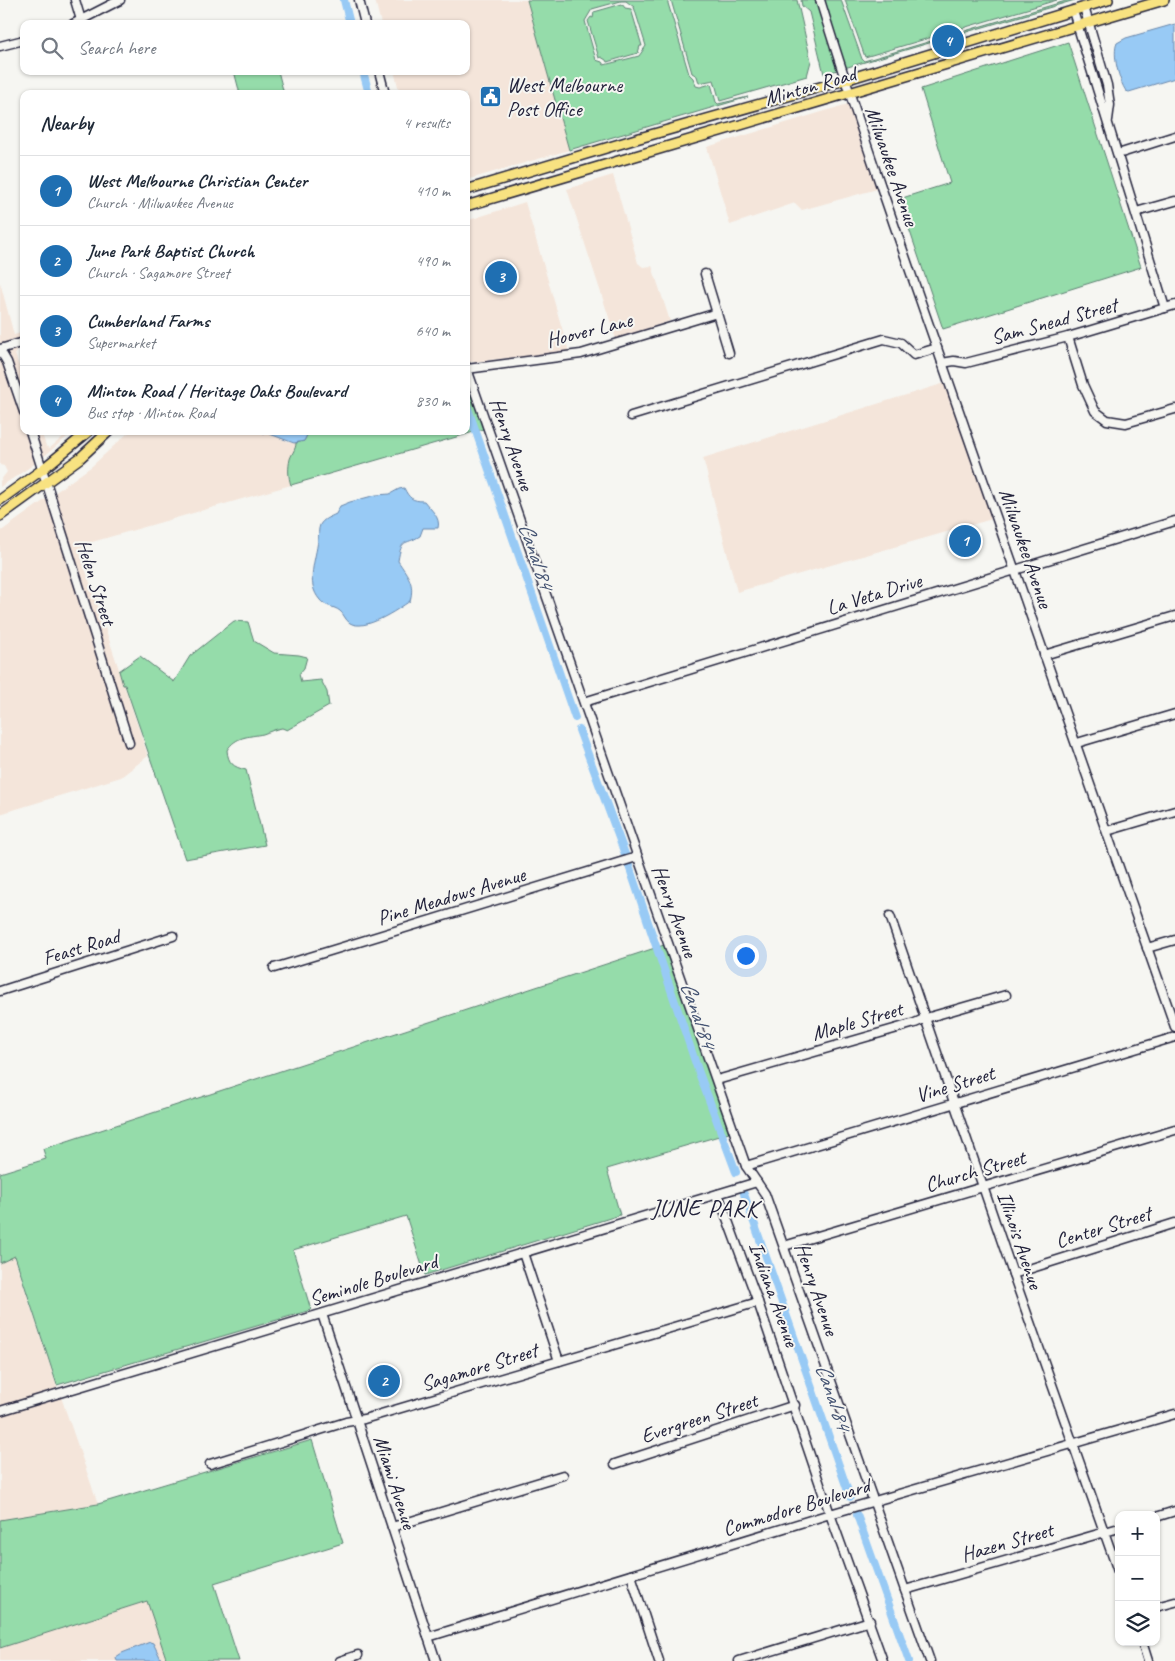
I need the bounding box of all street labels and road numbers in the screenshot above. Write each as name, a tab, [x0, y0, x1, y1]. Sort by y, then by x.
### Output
street label: Minton Road	[761, 60, 862, 111]
street label: Milwaukee Avenue	[859, 103, 925, 230]
street label: Sam Snead Street	[988, 291, 1123, 350]
street label: Hoover Lane	[543, 307, 636, 353]
street label: Henry Avenue	[484, 394, 540, 495]
street label: Milwaukee Avenue	[993, 485, 1059, 612]
street label: Helen Street	[70, 536, 123, 630]
street label: La Veta Drive	[823, 567, 926, 621]
street label: Pine Meadows Avenue	[374, 861, 529, 931]
street label: Henry Avenue	[646, 861, 704, 962]
street label: Feast Road	[39, 922, 125, 971]
street label: Maple Street	[809, 995, 907, 1046]
street label: Vine Street	[913, 1059, 999, 1108]
street label: Church Street	[922, 1144, 1030, 1198]
street label: Illinois Avenue	[991, 1188, 1049, 1293]
street label: Center Street	[1052, 1199, 1157, 1254]
street label: Indiana Avenue	[743, 1238, 805, 1351]
street label: Henry Avenue	[789, 1239, 845, 1340]
street label: Seminole Boulevard	[306, 1247, 444, 1312]
street label: Sagamore Street	[418, 1336, 543, 1397]
street label: Evergreen Street	[638, 1386, 762, 1449]
street label: Miami Avenue	[368, 1432, 423, 1533]
street label: Commodore Boulevard	[719, 1471, 876, 1542]
street label: Hazen Street	[958, 1516, 1058, 1567]

